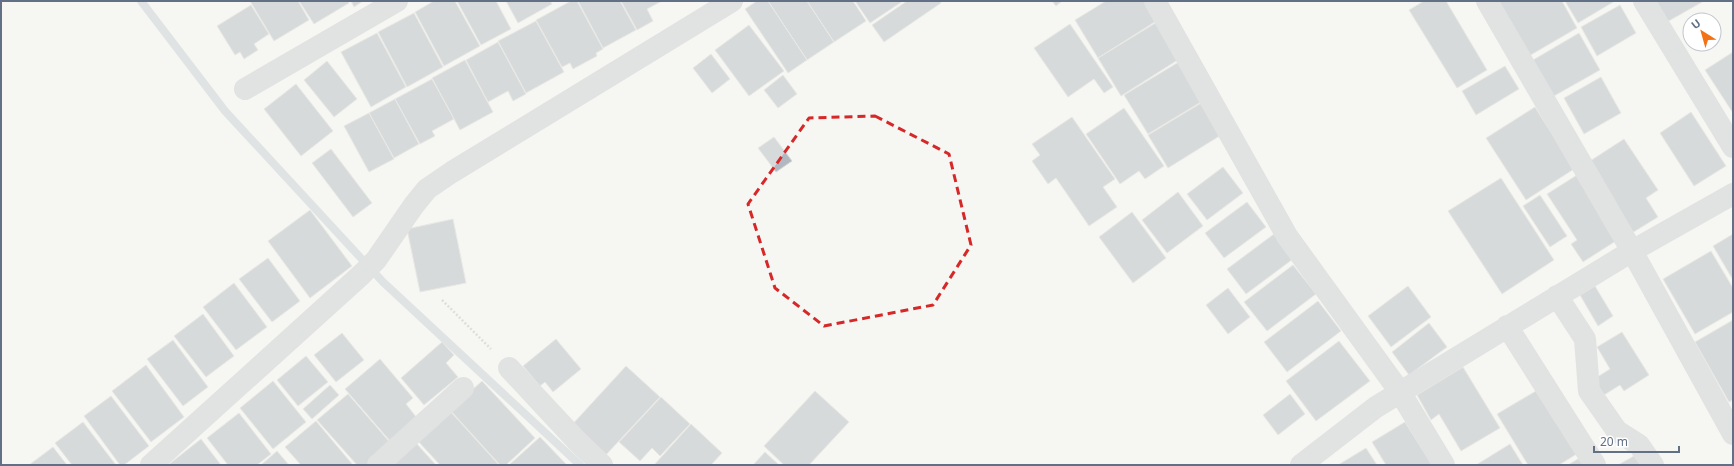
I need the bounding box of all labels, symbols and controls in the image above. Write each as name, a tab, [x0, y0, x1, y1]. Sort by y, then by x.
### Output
north arrow	[1682, 12, 1722, 52]
text: U	[1688, 15, 1704, 32]
scale bar	[1594, 428, 1679, 454]
text: 20 m	[1600, 433, 1628, 450]

